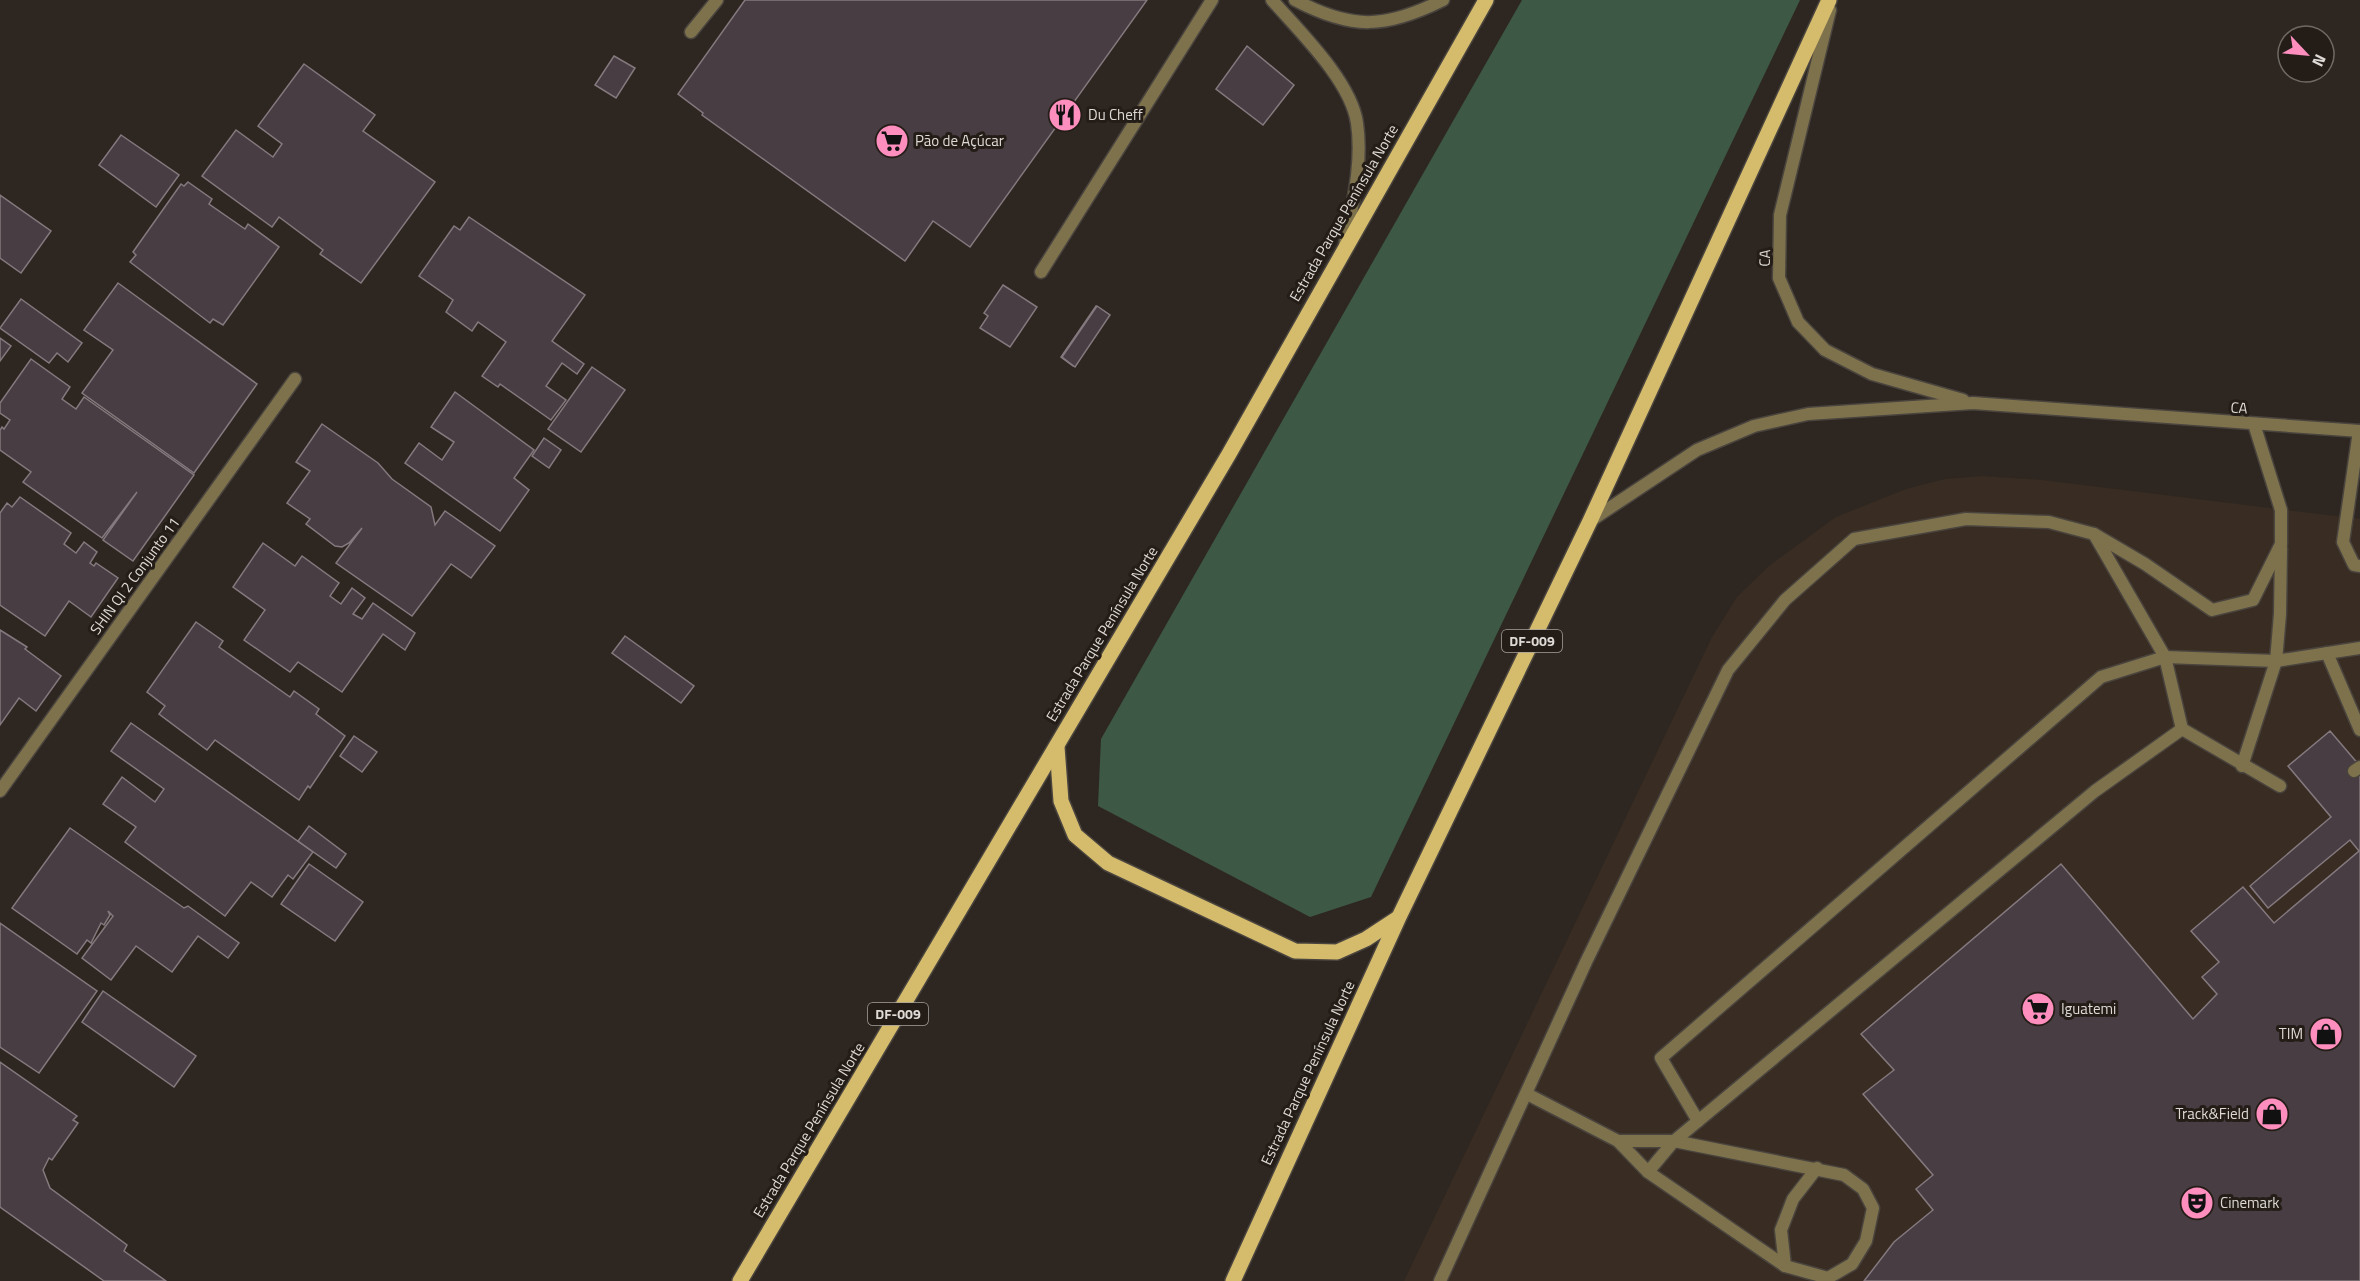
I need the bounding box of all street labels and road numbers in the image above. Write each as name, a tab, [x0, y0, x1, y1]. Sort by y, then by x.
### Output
street label: Estrada Parque Península Norte	[1283, 120, 1404, 306]
street label: CA	[1753, 249, 1776, 267]
street label: CA	[2230, 395, 2248, 420]
street label: SHIN QI 2 Conjunto 11	[84, 512, 185, 639]
street label: Estrada Parque Península Norte	[1040, 542, 1163, 726]
road number: DF-009	[1502, 630, 1562, 652]
street label: Estrada Parque Península Norte	[1255, 977, 1360, 1169]
road number: DF-009	[868, 1003, 928, 1025]
street label: Estrada Parque Península Norte	[747, 1038, 870, 1222]

